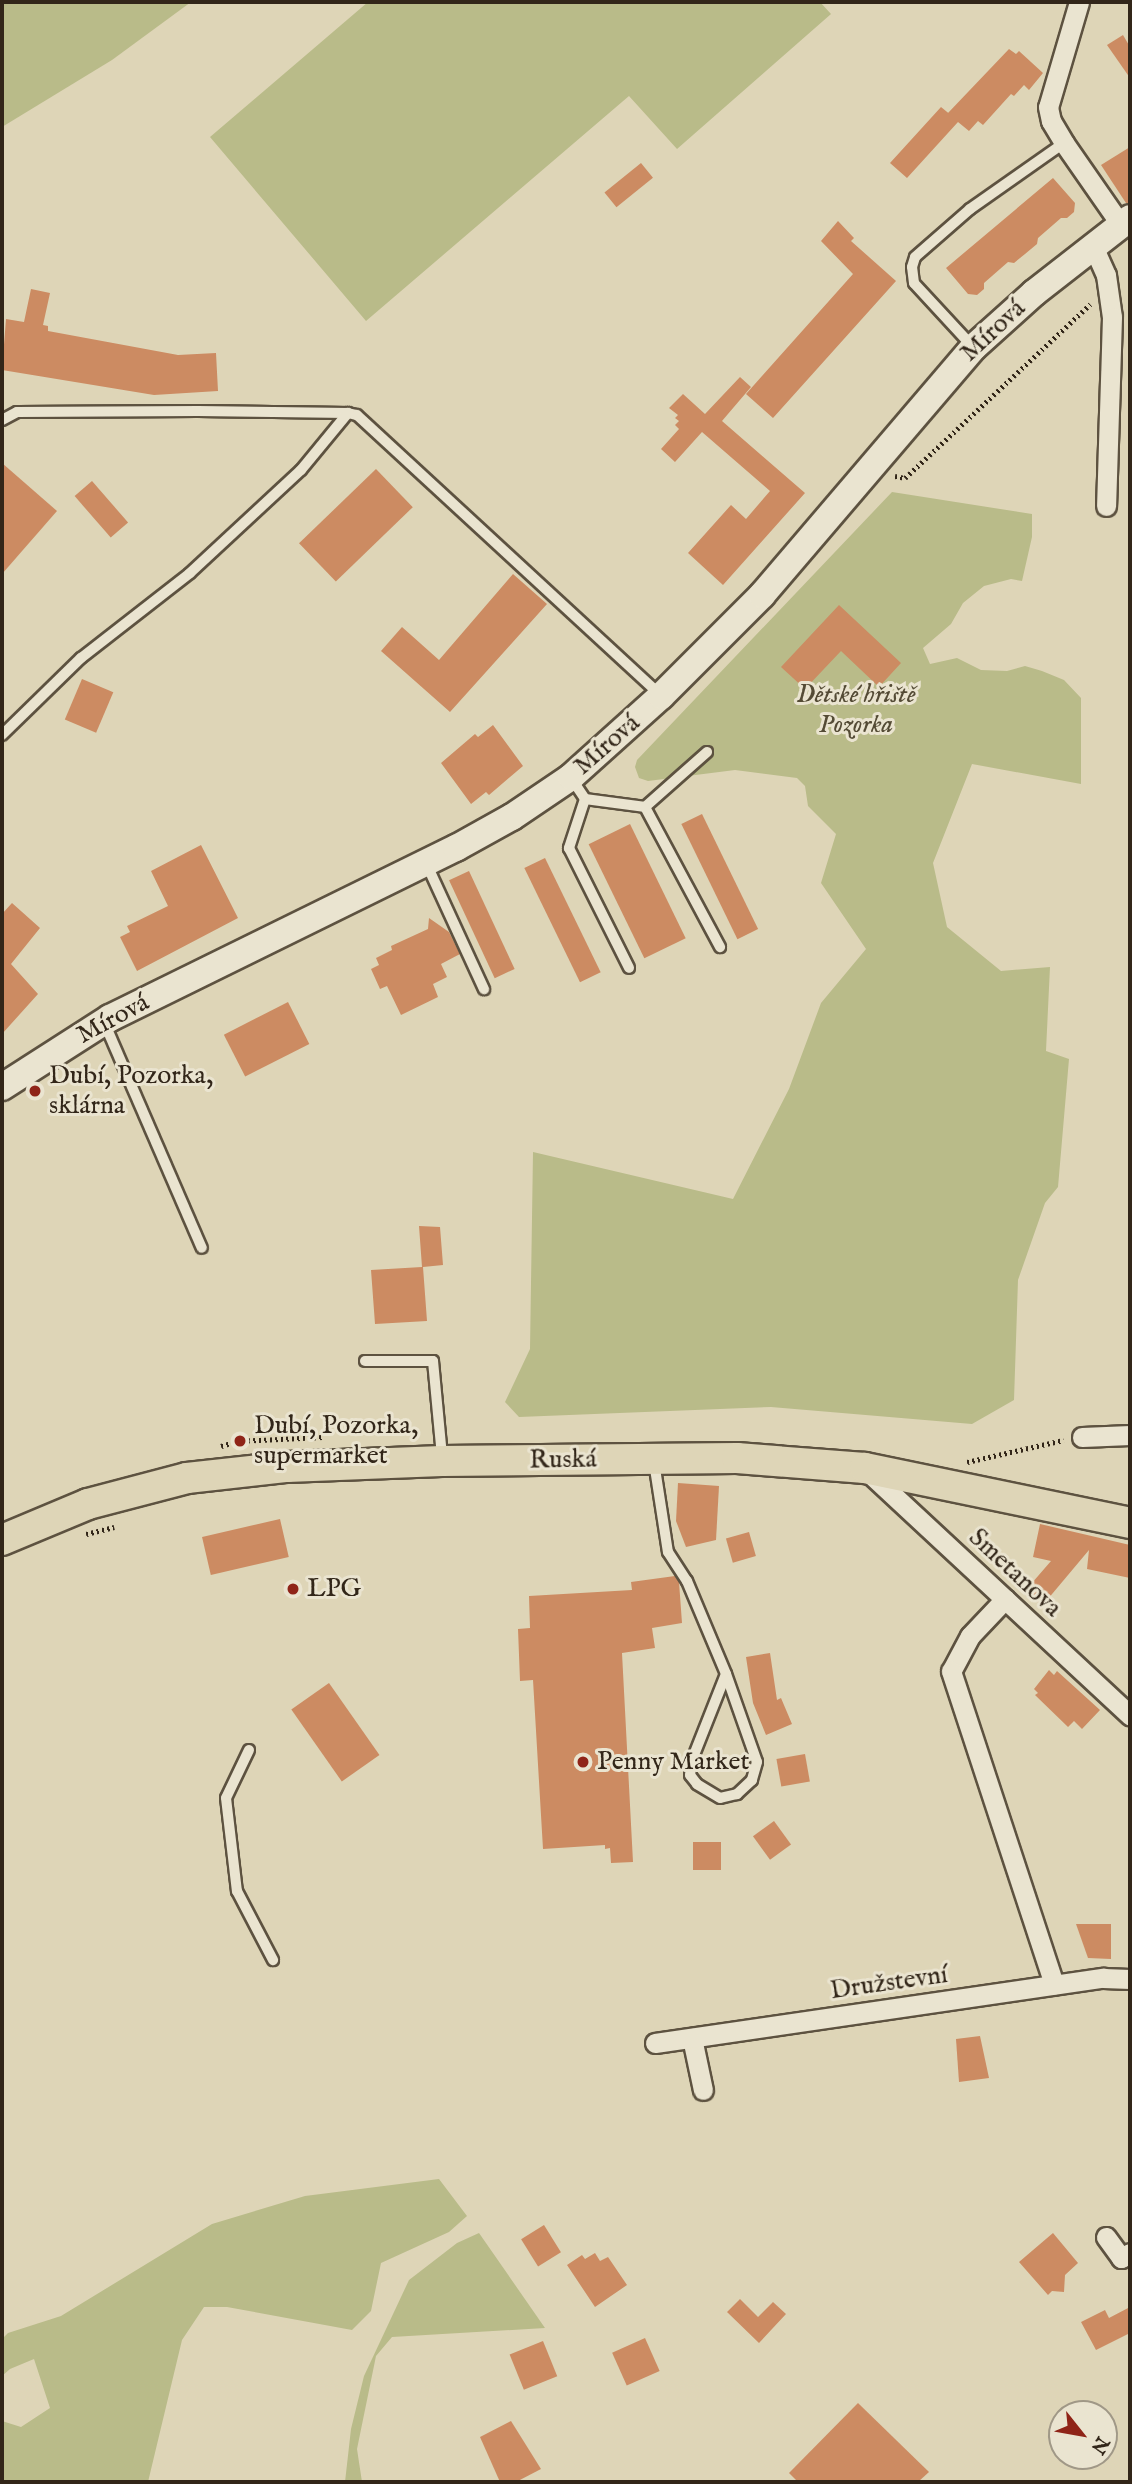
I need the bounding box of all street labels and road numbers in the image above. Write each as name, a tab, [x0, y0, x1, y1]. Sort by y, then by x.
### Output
street label: Mírová	[954, 293, 1032, 369]
street label: Mírová	[568, 708, 646, 782]
street label: Mírová	[72, 987, 154, 1051]
street label: Ruská	[529, 1444, 597, 1476]
street label: Smetanova	[962, 1522, 1068, 1624]
street label: Družstevní	[828, 1959, 950, 2007]

